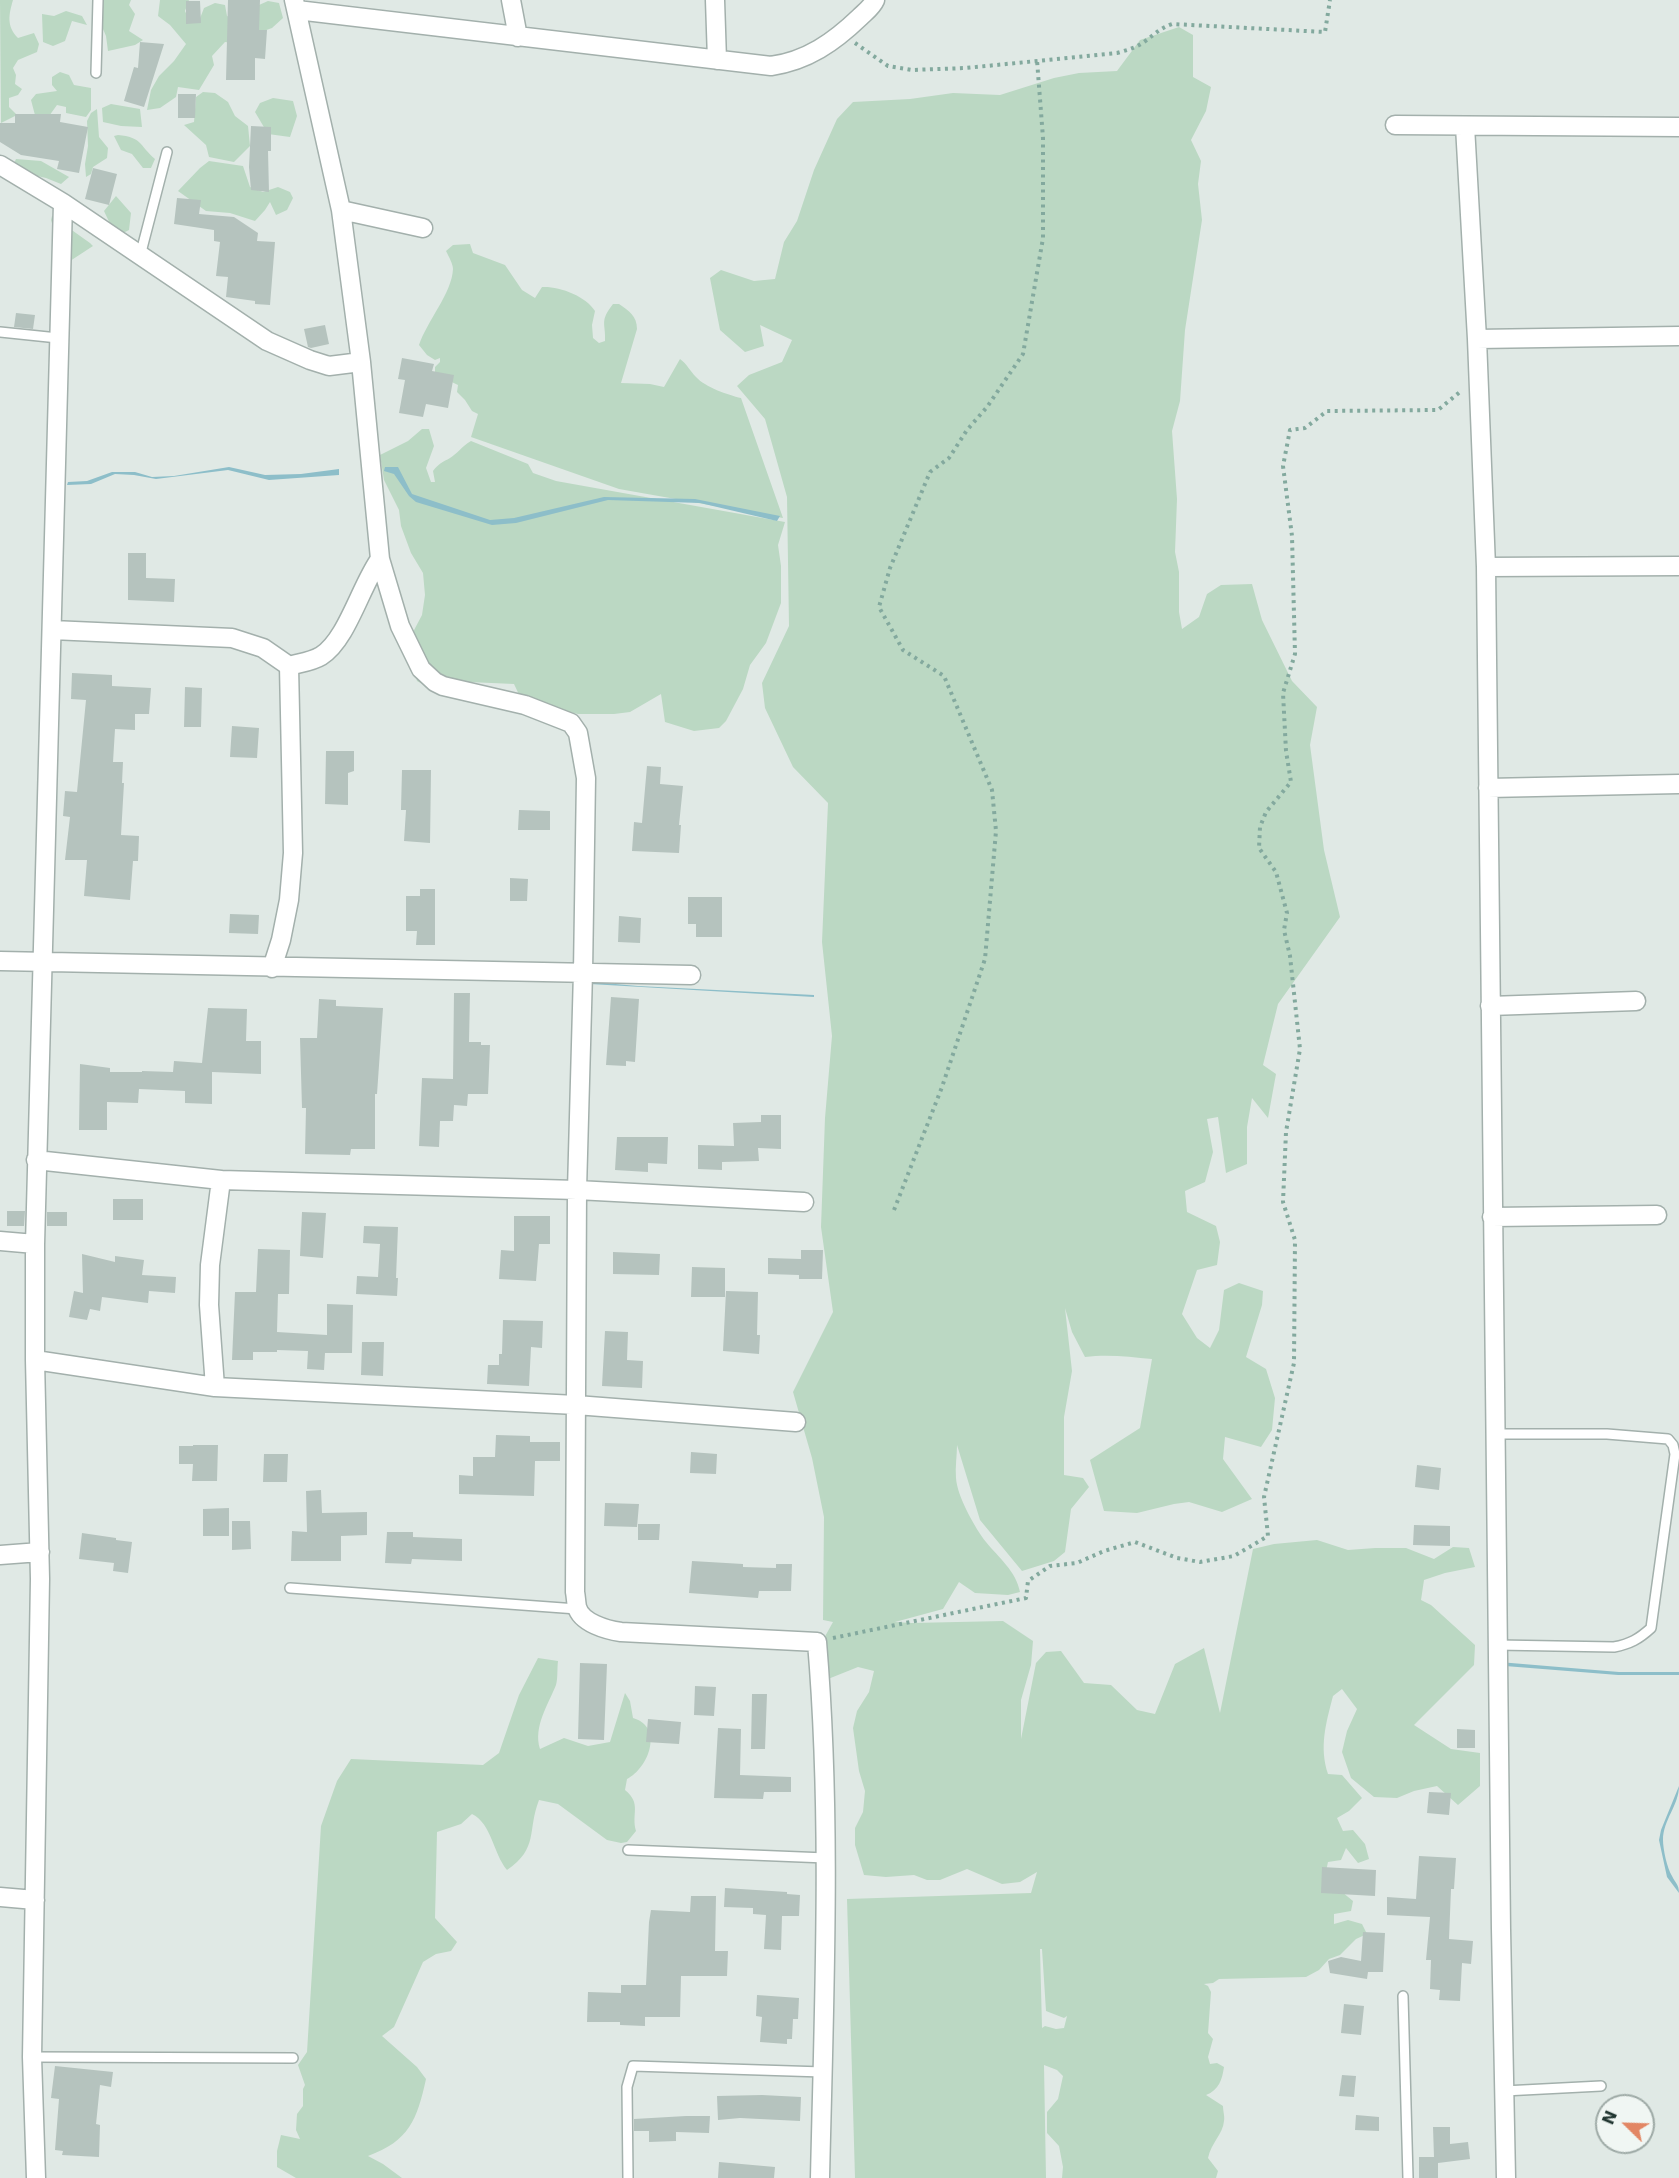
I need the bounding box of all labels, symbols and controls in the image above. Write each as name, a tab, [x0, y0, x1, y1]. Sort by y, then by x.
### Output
north arrow	[1595, 2094, 1655, 2154]
text: N	[1598, 2108, 1621, 2127]

